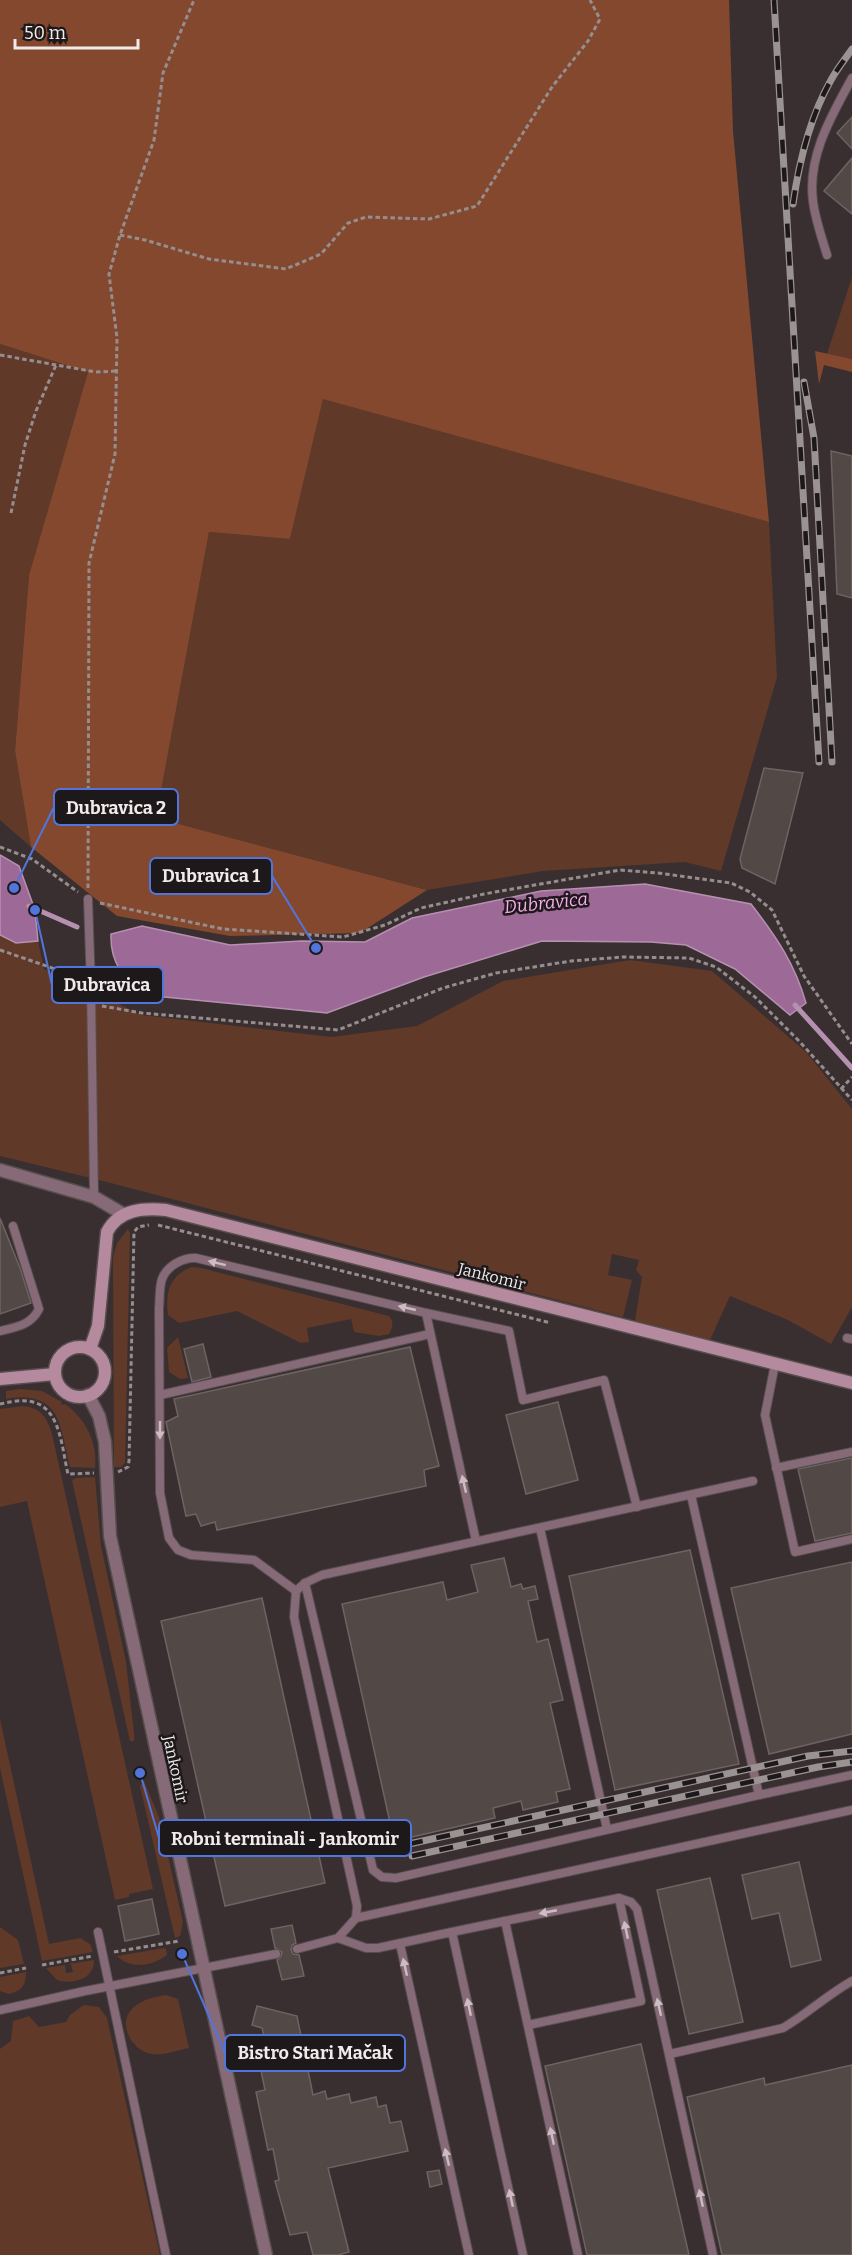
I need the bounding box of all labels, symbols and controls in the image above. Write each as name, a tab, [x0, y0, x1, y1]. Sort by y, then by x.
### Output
scale bar	[15, 12, 138, 50]
text: 50 m	[24, 22, 66, 44]
callout: Dubravica 2	[54, 789, 178, 825]
text: Dubravica 2	[66, 797, 166, 819]
callout: Dubravica 1	[150, 858, 272, 894]
text: Dubravica 1	[162, 865, 260, 887]
water label: Dubravica	[503, 888, 589, 918]
callout: Dubravica	[52, 967, 163, 1003]
text: Dubravica	[64, 974, 150, 996]
one-way arrow	[208, 1257, 226, 1267]
street label: Jankomir	[455, 1259, 527, 1294]
one-way arrow	[398, 1303, 416, 1313]
one-way arrow	[155, 1421, 165, 1440]
one-way arrow	[458, 1475, 468, 1493]
street label: Jankomir	[159, 1733, 192, 1805]
callout: Robni terminali - Jankomir	[159, 1820, 411, 1856]
text: Robni terminali - Jankomir	[171, 1828, 400, 1850]
one-way arrow	[538, 1908, 557, 1917]
one-way arrow	[621, 1920, 630, 1939]
one-way arrow	[400, 1957, 409, 1976]
one-way arrow	[464, 1998, 473, 2017]
one-way arrow	[654, 1998, 663, 2017]
callout: Bistro Stari Mačak	[225, 2035, 405, 2071]
text: Bistro Stari Mačak	[237, 2042, 393, 2064]
one-way arrow	[547, 2127, 557, 2146]
one-way arrow	[442, 2147, 451, 2166]
one-way arrow	[506, 2188, 515, 2207]
one-way arrow	[696, 2188, 705, 2207]

